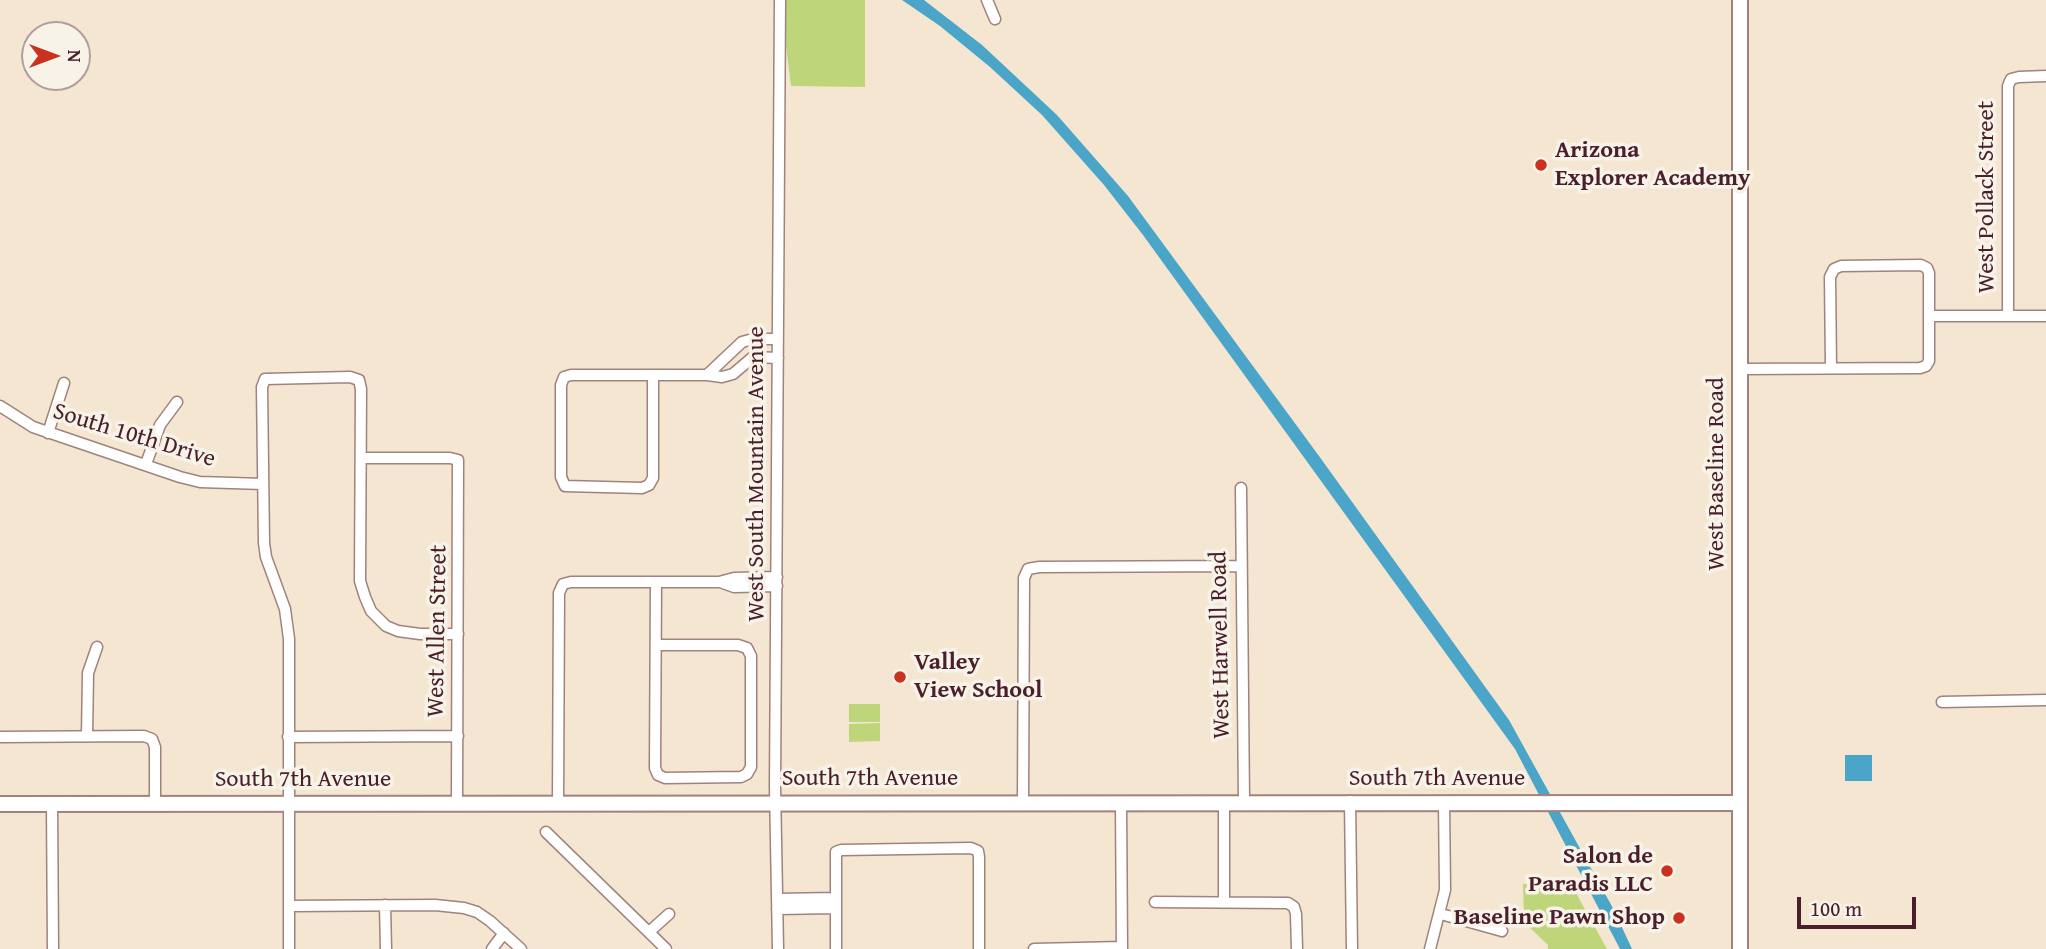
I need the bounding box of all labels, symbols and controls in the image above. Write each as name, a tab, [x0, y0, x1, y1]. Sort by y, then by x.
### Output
north arrow	[21, 21, 91, 91]
text: N	[61, 50, 89, 62]
street label: West Pollack Street	[1973, 101, 2001, 293]
place label: Arizona Explorer Academy	[1555, 137, 1750, 193]
marker: Arizona Explorer Academy	[1533, 157, 1549, 173]
street label: West South Mountain Avenue	[743, 326, 771, 622]
street label: West Baseline Road	[1703, 377, 1731, 571]
street label: South 10th Drive	[49, 398, 219, 474]
street label: West Allen Street	[422, 544, 454, 718]
street label: West Harwell Road	[1205, 551, 1237, 739]
place label: Valley View School	[914, 649, 1042, 705]
marker: Valley View School	[892, 669, 908, 685]
street label: South 7th Avenue	[782, 765, 958, 793]
street label: South 7th Avenue	[1349, 765, 1525, 793]
street label: South 7th Avenue	[215, 766, 391, 794]
place label: Salon de Paradis LLC	[1528, 843, 1653, 899]
marker: Salon de Paradis LLC	[1659, 863, 1675, 879]
scale bar	[1801, 883, 1920, 927]
text: 100 m	[1810, 893, 1862, 924]
place label: Baseline Pawn Shop	[1454, 904, 1665, 932]
marker: Baseline Pawn Shop	[1671, 910, 1687, 926]

